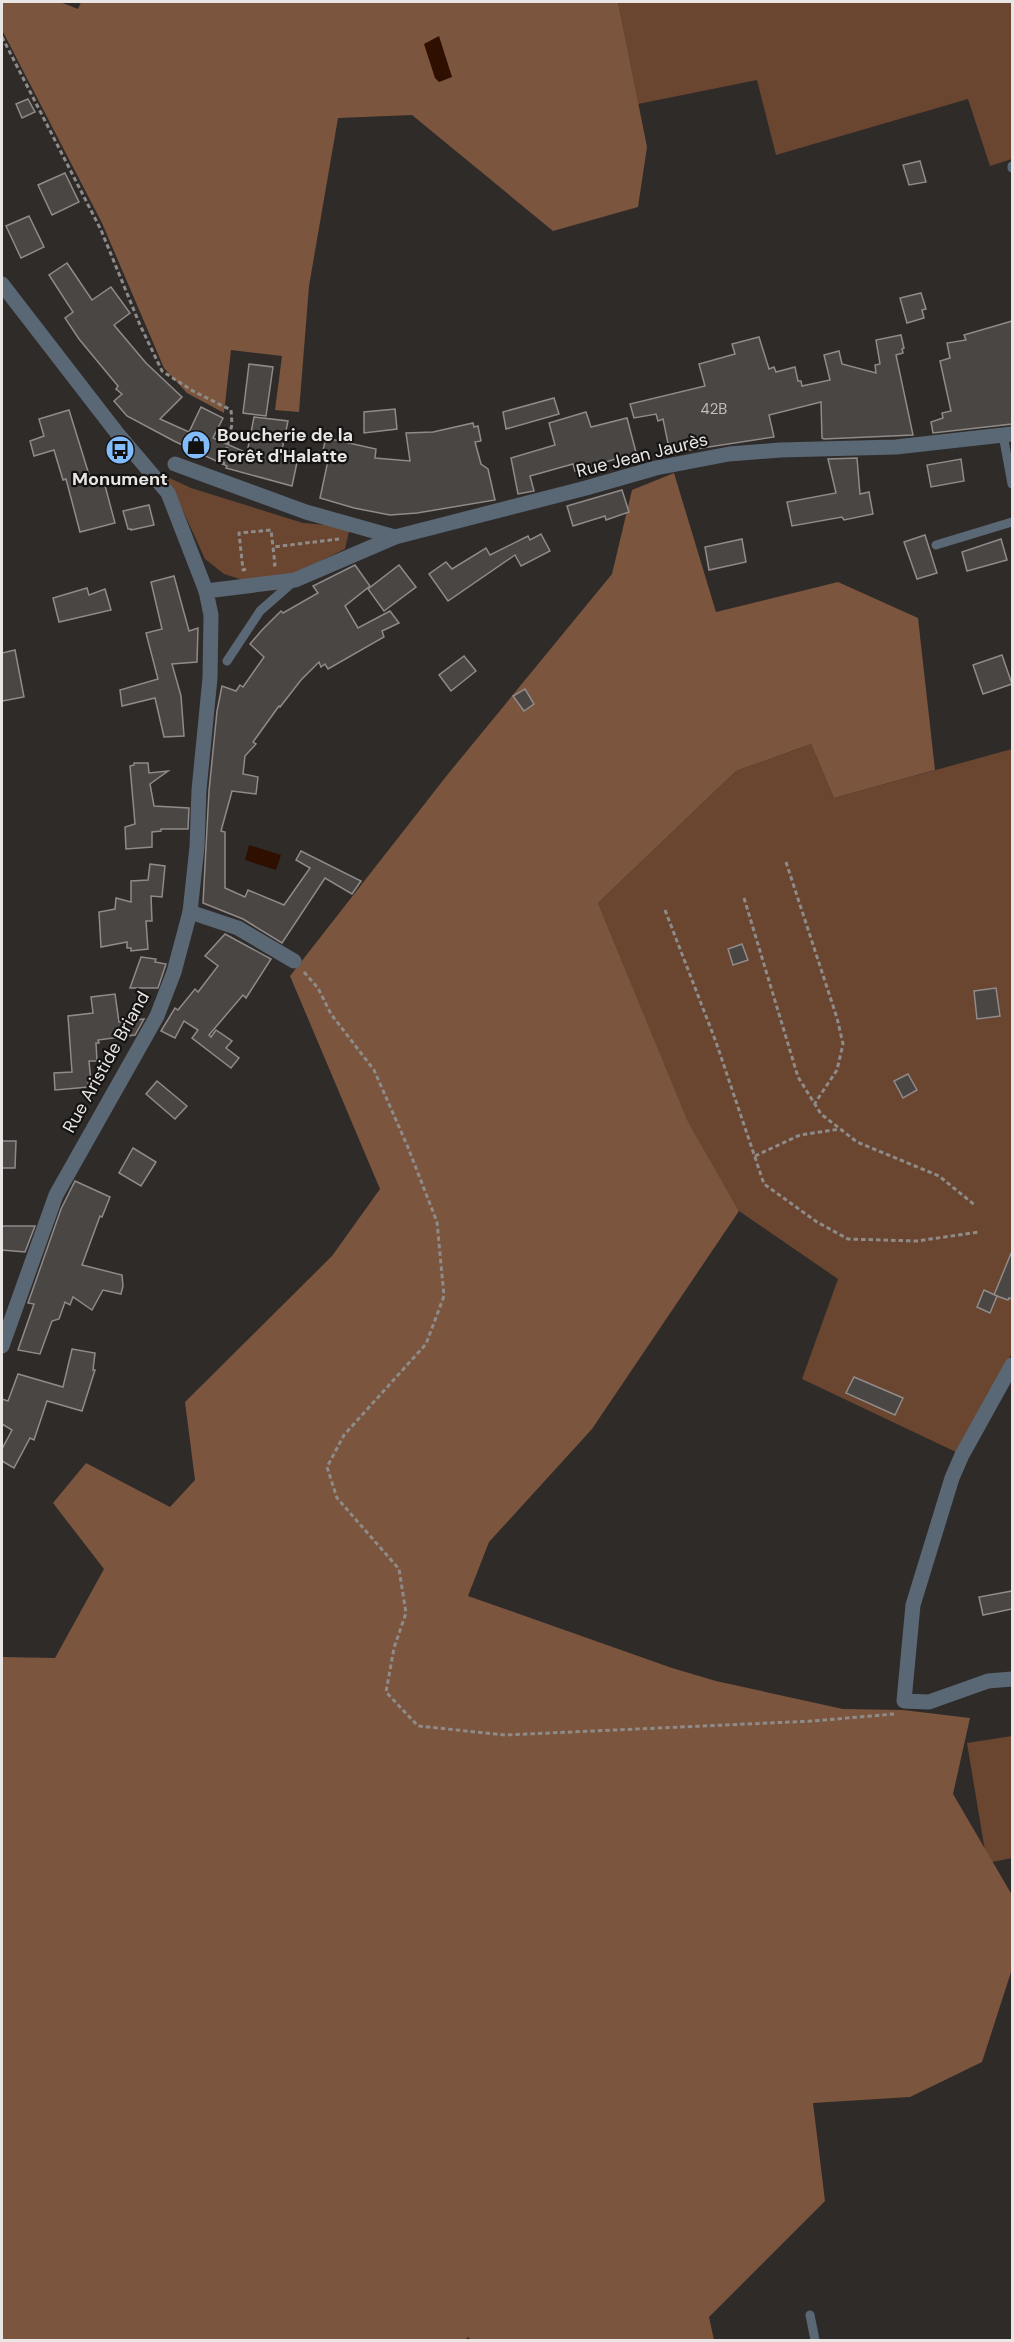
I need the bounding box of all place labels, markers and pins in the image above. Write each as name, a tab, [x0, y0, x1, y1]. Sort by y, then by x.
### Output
place label: Boucherie de la Forêt d'Halatte	[217, 423, 353, 468]
shop icon: Boucherie de la Forêt d'Halatte	[180, 429, 212, 461]
bus stop icon: Monument	[104, 434, 136, 466]
place label: Monument	[72, 467, 168, 491]

